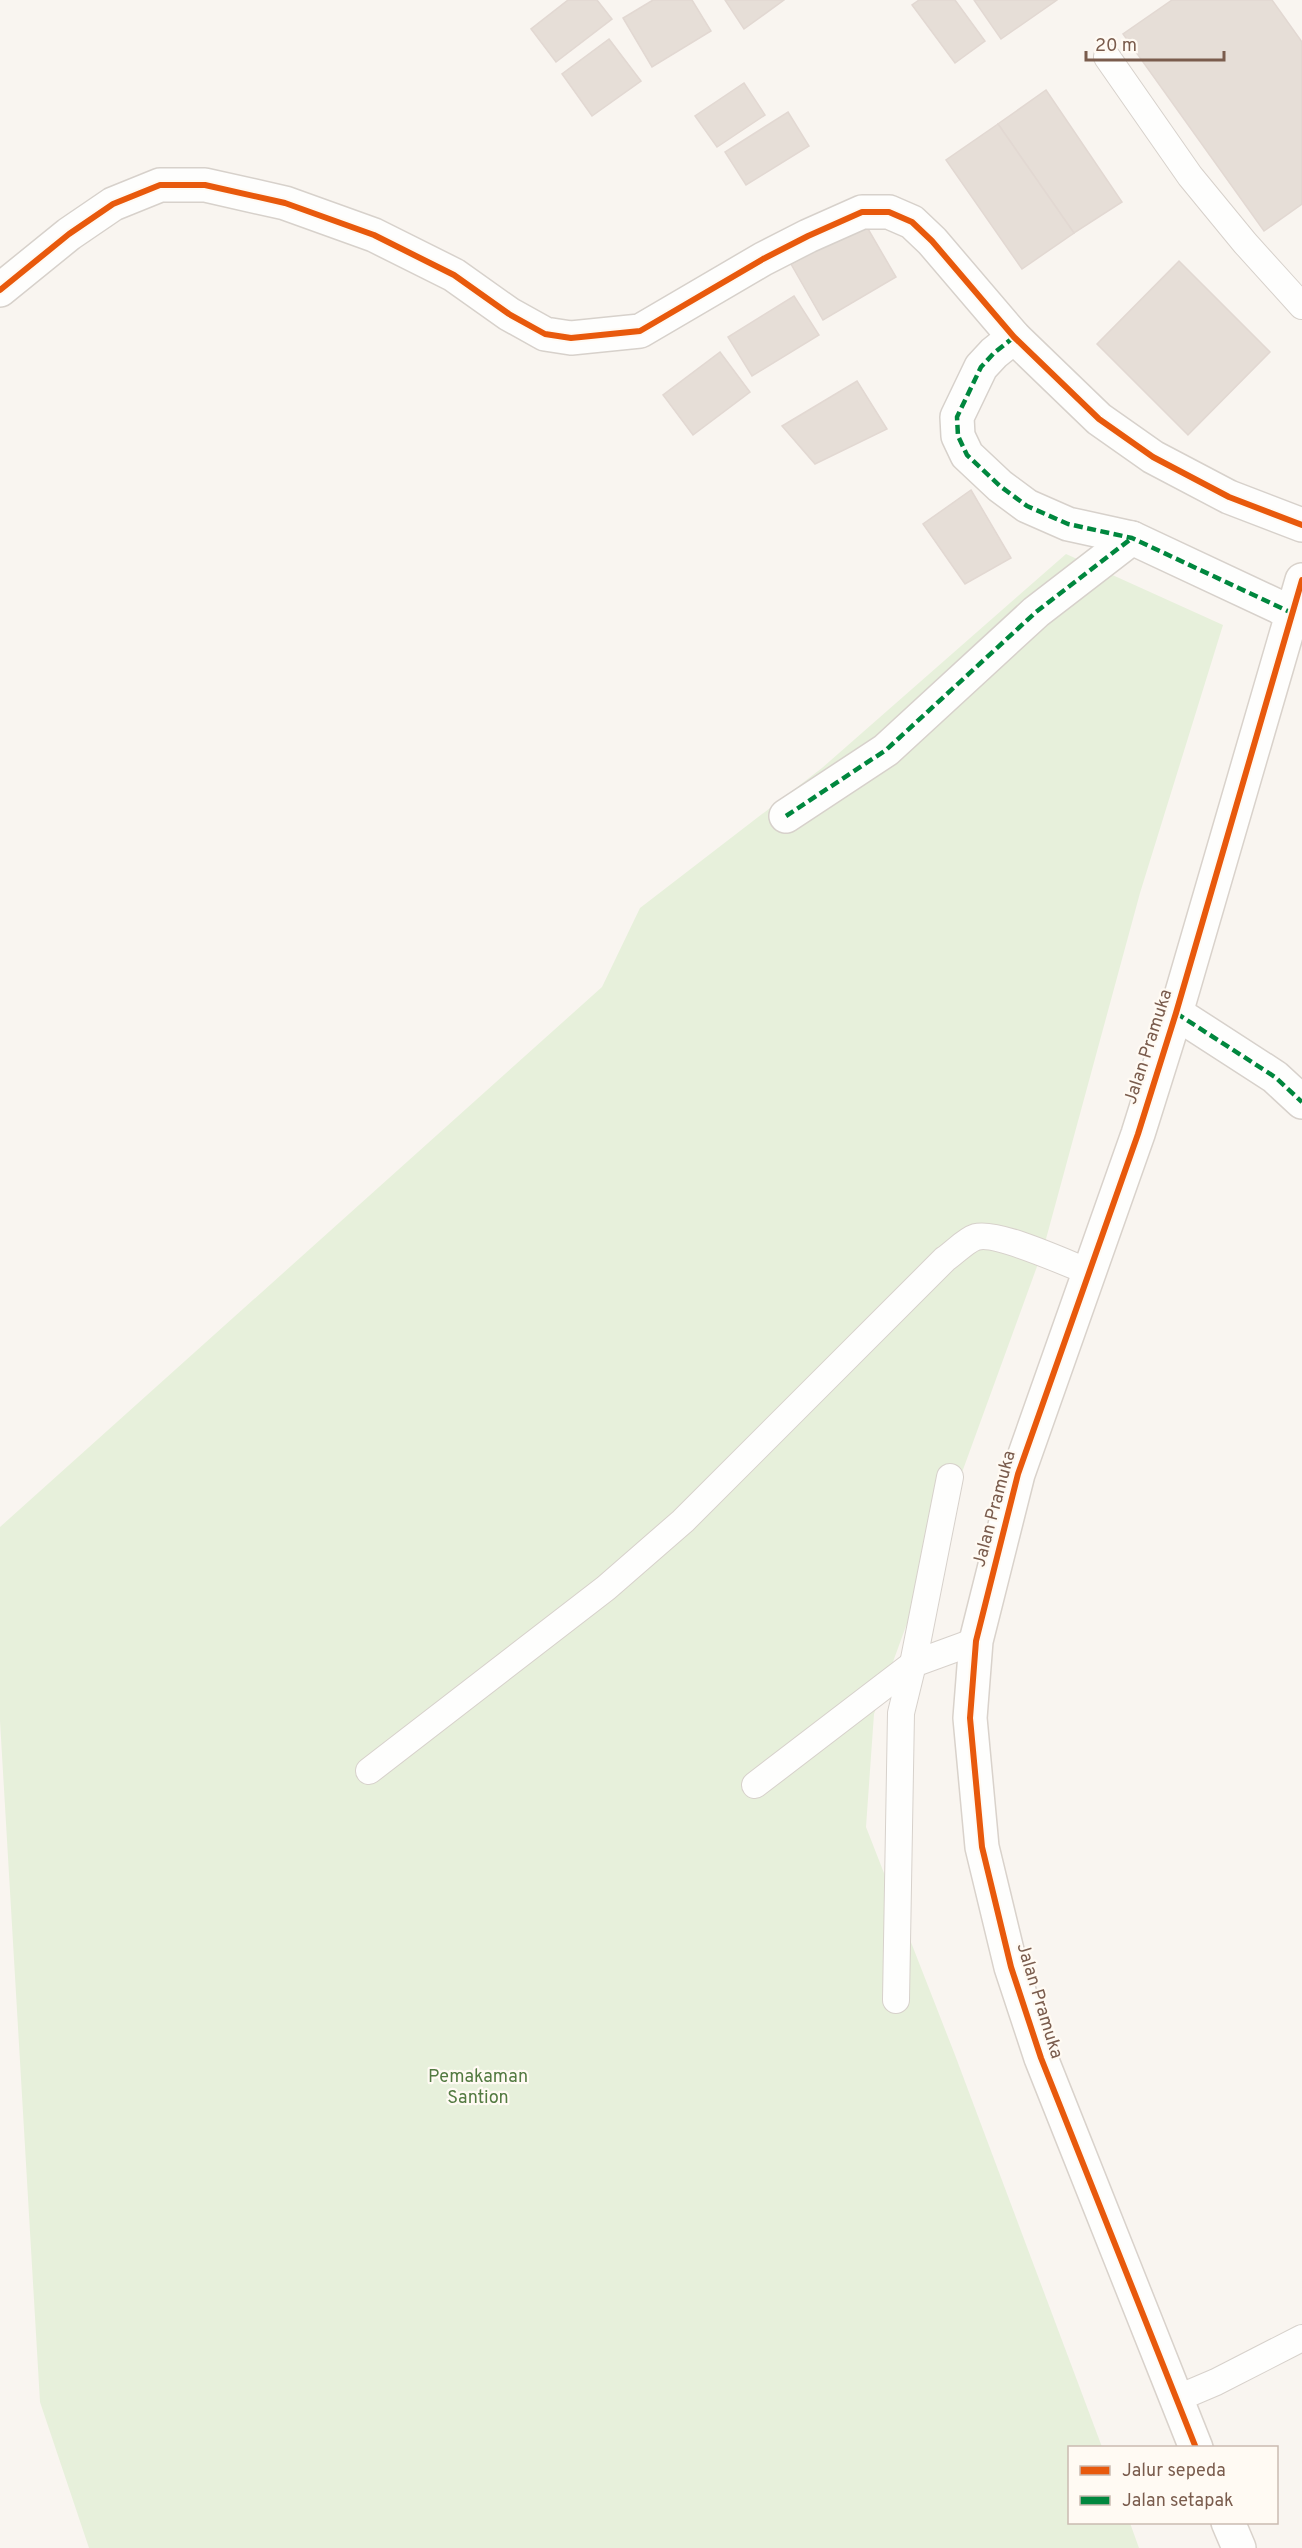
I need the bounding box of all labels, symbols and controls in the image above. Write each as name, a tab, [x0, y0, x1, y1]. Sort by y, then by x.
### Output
scale bar	[1086, 24, 1224, 62]
text: 20 m	[1095, 35, 1137, 58]
street label: Jalan Pramuka	[1120, 987, 1178, 1107]
street label: Jalan Pramuka	[968, 1448, 1022, 1570]
street label: Jalan Pramuka	[1010, 1940, 1068, 2062]
park label: Pemakaman Santion	[428, 2066, 528, 2110]
legend	[1068, 2446, 1278, 2524]
text: Jalur sepeda	[1122, 2460, 1226, 2483]
text: Jalan setapak	[1122, 2490, 1234, 2513]

